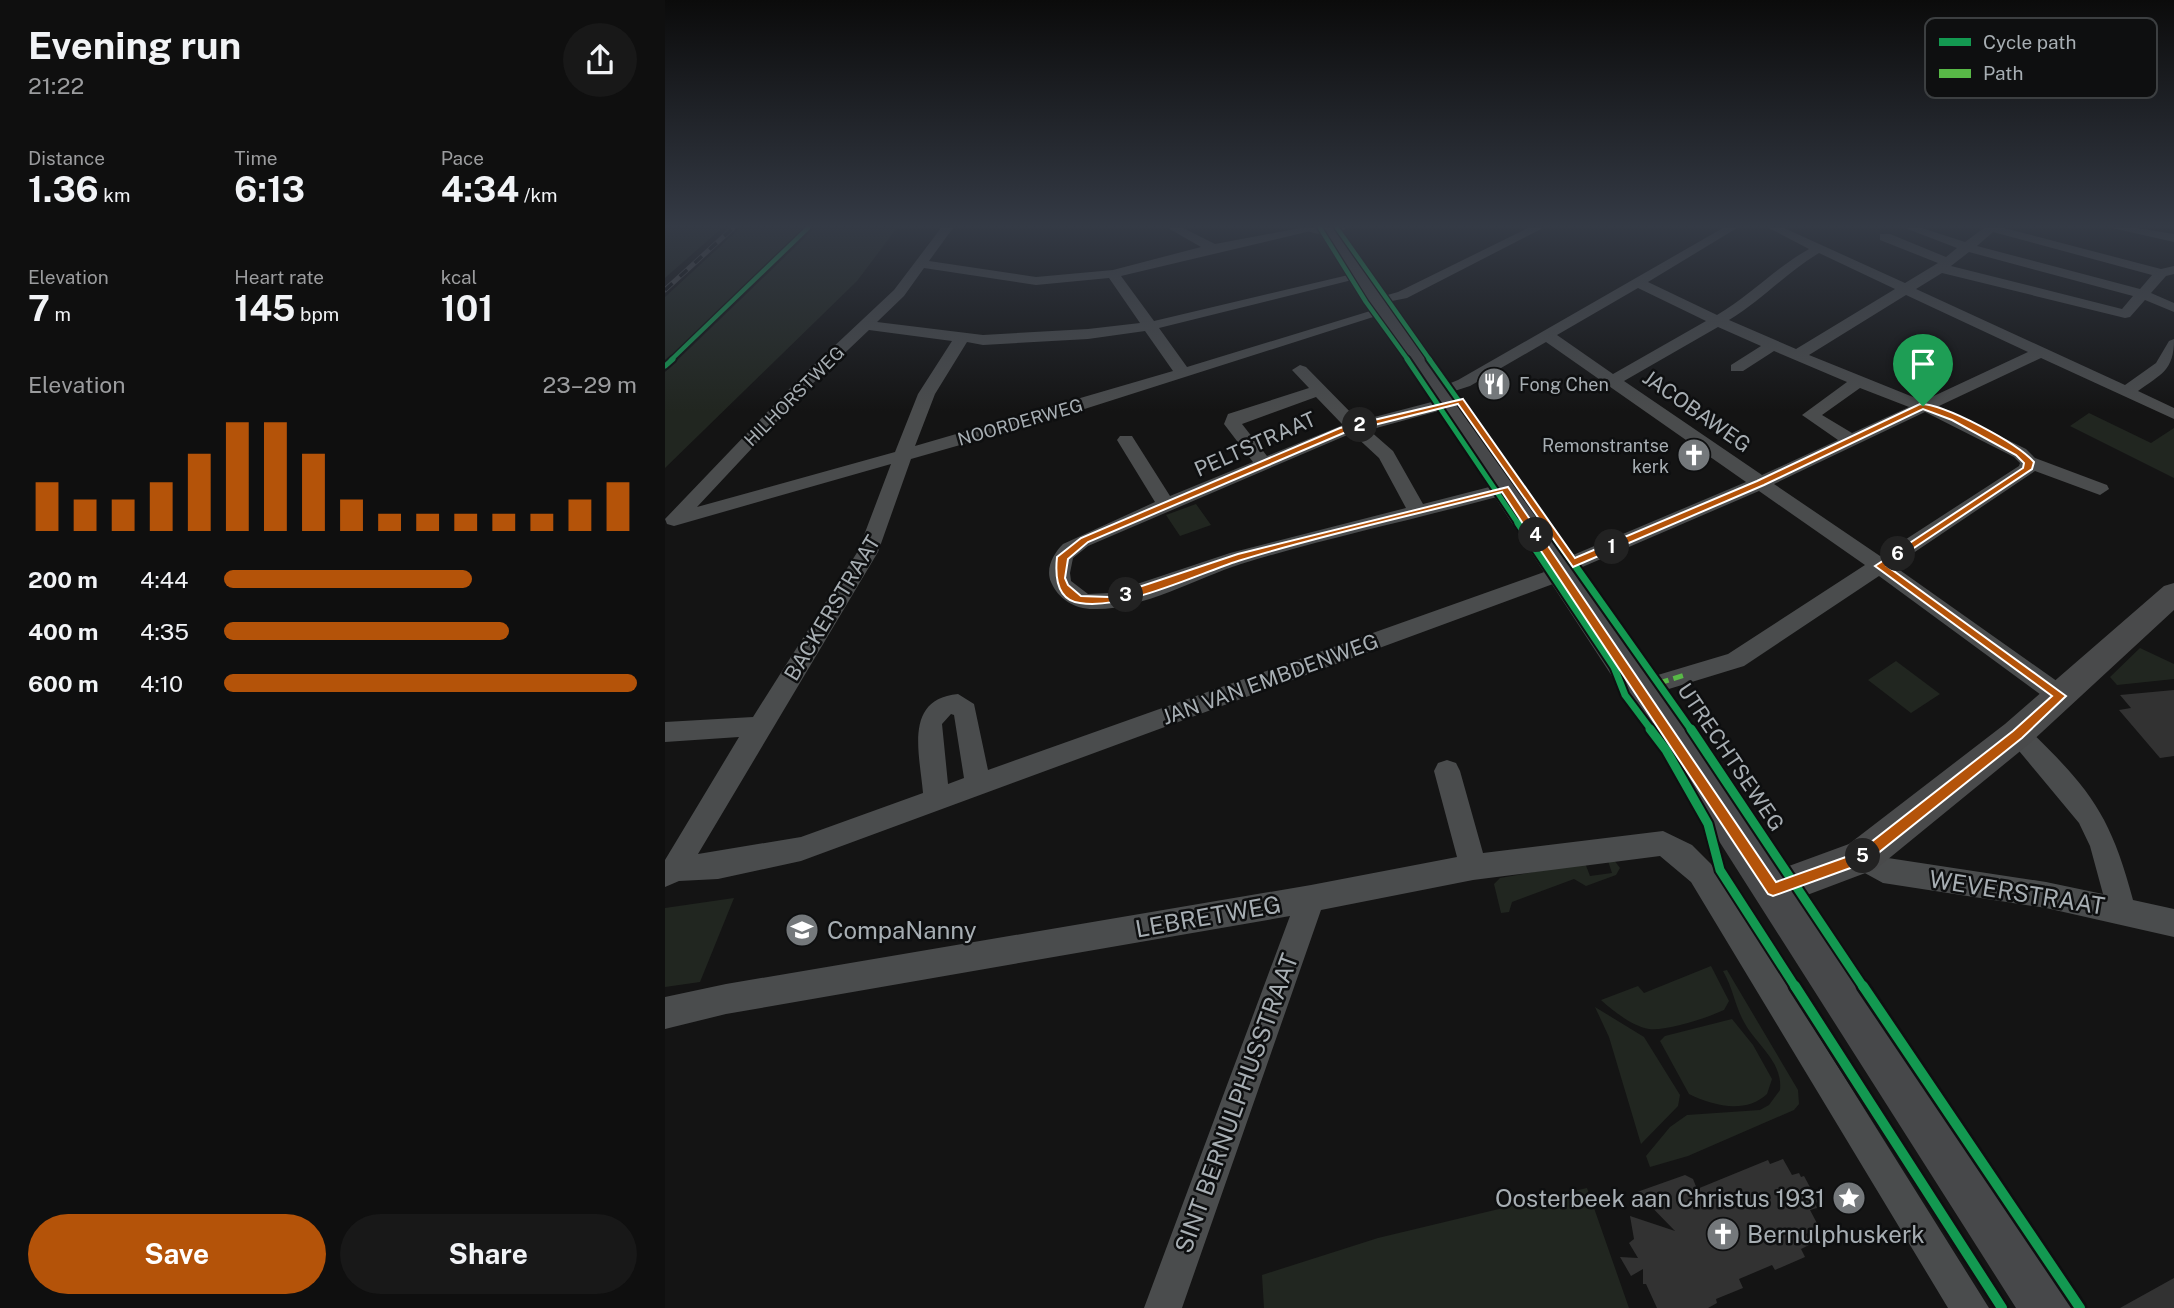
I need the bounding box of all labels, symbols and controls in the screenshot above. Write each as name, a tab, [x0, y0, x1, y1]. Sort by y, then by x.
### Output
legend	[1925, 18, 2157, 98]
text: Evening run	[28, 23, 241, 68]
button: share	[563, 23, 637, 97]
text: Cycle path	[1983, 31, 2076, 53]
text: Path	[1983, 62, 2023, 84]
text: 21:22	[28, 72, 84, 99]
text: Distance	[28, 147, 105, 169]
text: Time	[234, 147, 278, 169]
text: Pace	[441, 147, 484, 169]
text: 1.36	[28, 169, 99, 210]
text: 6:13	[234, 169, 305, 210]
text: 4:34	[441, 169, 519, 210]
text: km	[99, 184, 130, 206]
text: /km	[519, 184, 558, 206]
text: Elevation	[28, 266, 109, 288]
text: Heart rate	[234, 266, 324, 288]
text: kcal	[441, 266, 477, 288]
text: 7	[28, 288, 50, 329]
text: 145	[234, 288, 295, 329]
text: 101	[441, 288, 493, 329]
text: m	[50, 303, 71, 325]
text: bpm	[295, 303, 339, 325]
pin	[1893, 334, 1953, 406]
street label: HILHORSTWEG	[740, 342, 848, 450]
icon: arrive	[1904, 345, 1942, 383]
restaurant icon: Fong Chen	[1475, 365, 1513, 403]
street label: JACOBAWEG	[1638, 365, 1756, 457]
text: Elevation	[28, 371, 126, 398]
text: 23–29 m	[542, 371, 637, 398]
place label: Fong Chen	[1519, 374, 1609, 395]
street label: NOORDERWEG	[955, 394, 1085, 450]
street label: PELTSTRAAT	[1190, 406, 1320, 482]
pin: 2	[1343, 408, 1377, 442]
text: 2	[1353, 413, 1366, 435]
place label: Remonstrantse kerk	[1542, 435, 1669, 477]
church icon: Remonstrantse kerk	[1675, 436, 1713, 474]
pin: 4	[1519, 518, 1553, 552]
text: 4	[1529, 523, 1542, 545]
pin: 1	[1595, 530, 1629, 564]
street label: BACKERSTRAAT	[779, 531, 885, 685]
text: 1	[1607, 535, 1616, 557]
pin: 6	[1881, 536, 1915, 572]
text: 6	[1891, 542, 1904, 564]
text: 200 m	[28, 566, 98, 593]
text: 4:44	[140, 566, 188, 593]
pin: 3	[1109, 578, 1143, 612]
text: 3	[1119, 583, 1132, 605]
text: 400 m	[28, 618, 98, 645]
text: 4:35	[140, 618, 189, 645]
street label: JAN VAN EMBDENWEG	[1158, 628, 1382, 730]
text: 600 m	[28, 670, 98, 697]
text: 4:10	[140, 670, 183, 697]
street label: UTRECHTSEWEG	[1672, 678, 1790, 836]
pin: 5	[1845, 838, 1881, 874]
text: 5	[1856, 844, 1869, 866]
street label: WEVERSTRAAT	[1927, 864, 2107, 920]
street label: LEBRETWEG	[1133, 889, 1283, 943]
school or university icon: CompaNanny	[783, 911, 821, 949]
place label: CompaNanny	[827, 916, 977, 944]
street label: SINT BERNULPHUSSTRAAT	[1169, 950, 1303, 1256]
place icon: Oosterbeek aan Christus 1931	[1830, 1179, 1868, 1217]
place label: Oosterbeek aan Christus 1931	[1495, 1184, 1825, 1212]
button: Save	[28, 1214, 326, 1294]
button: Share	[340, 1214, 637, 1294]
church icon: Bernulphuskerk	[1704, 1215, 1742, 1253]
place label: Bernulphuskerk	[1747, 1220, 1925, 1248]

